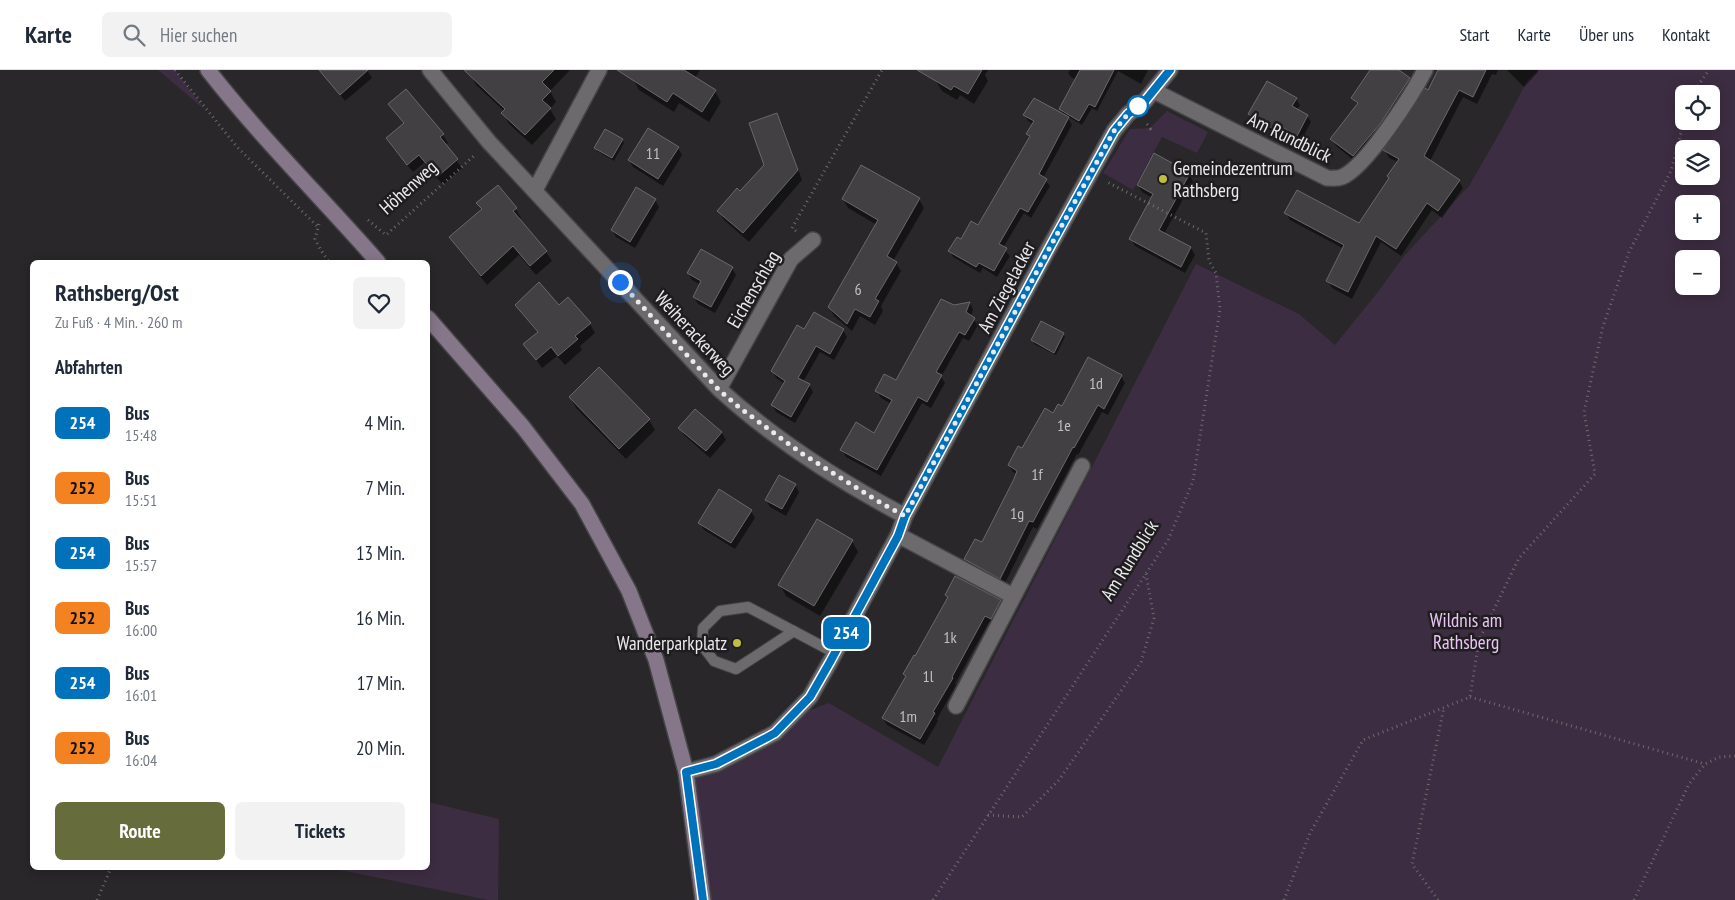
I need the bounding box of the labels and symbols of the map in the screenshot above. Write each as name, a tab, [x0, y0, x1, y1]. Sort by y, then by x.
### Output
unlabelled marker	[1127, 95, 1149, 117]
street label: Am Rundblick	[1244, 106, 1336, 168]
house number: 11	[646, 143, 660, 163]
street label: Höhenweg	[374, 155, 442, 219]
place label: Gemeindezentrum Rathsberg	[1173, 156, 1293, 202]
marker: Gemeindezentrum Rathsberg	[1157, 173, 1169, 185]
street label: Am Ziegelacker	[972, 236, 1041, 337]
street label: Eichenschlag	[721, 246, 785, 332]
your location	[608, 270, 633, 295]
house number: 6	[854, 279, 862, 299]
street label: Weiherackerweg	[650, 286, 740, 380]
house number: 1d	[1089, 373, 1103, 393]
house number: 1e	[1057, 415, 1071, 435]
house number: 1f	[1031, 464, 1044, 484]
house number: 1g	[1010, 503, 1024, 523]
street label: Am Rundblick	[1095, 515, 1163, 605]
park label: Wildnis am Rathsberg	[1430, 608, 1502, 654]
line badge: 254	[817, 617, 875, 649]
house number: 1k	[943, 627, 957, 647]
place label: Wanderparkplatz	[617, 631, 727, 655]
marker: Wanderparkplatz	[731, 637, 743, 649]
house number: 1l	[923, 666, 934, 686]
house number: 1m	[899, 706, 917, 726]

